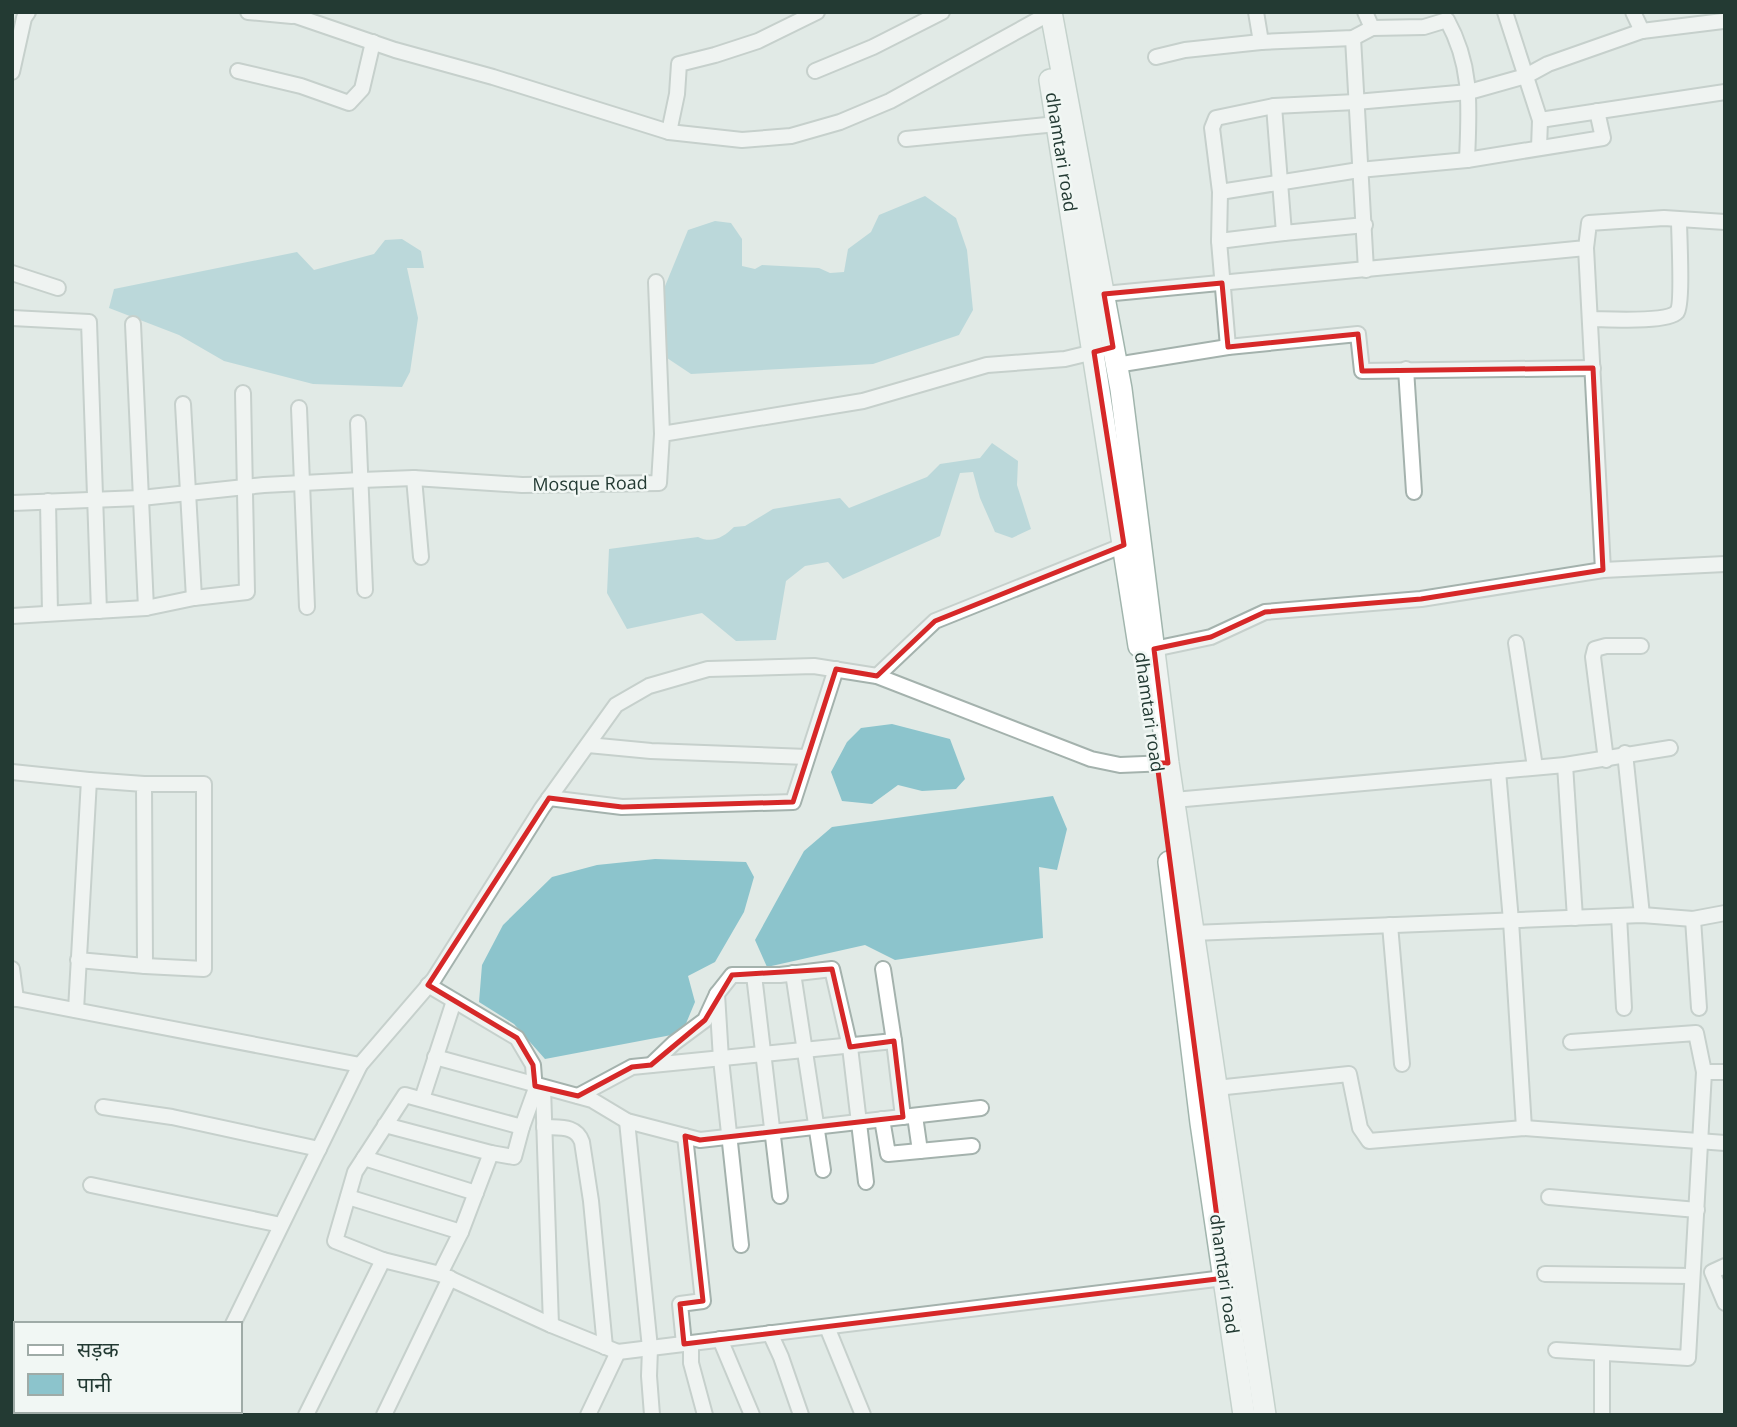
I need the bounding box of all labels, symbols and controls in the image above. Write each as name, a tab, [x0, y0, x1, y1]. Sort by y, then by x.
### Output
street label: dhamtari road	[1041, 90, 1083, 213]
street label: Mosque Road	[532, 470, 648, 496]
street label: dhamtari road	[1130, 650, 1170, 773]
street label: dhamtari road	[1205, 1212, 1245, 1335]
legend	[14, 1322, 242, 1413]
text: सड़क	[77, 1335, 119, 1363]
text: पानी	[77, 1370, 112, 1398]

